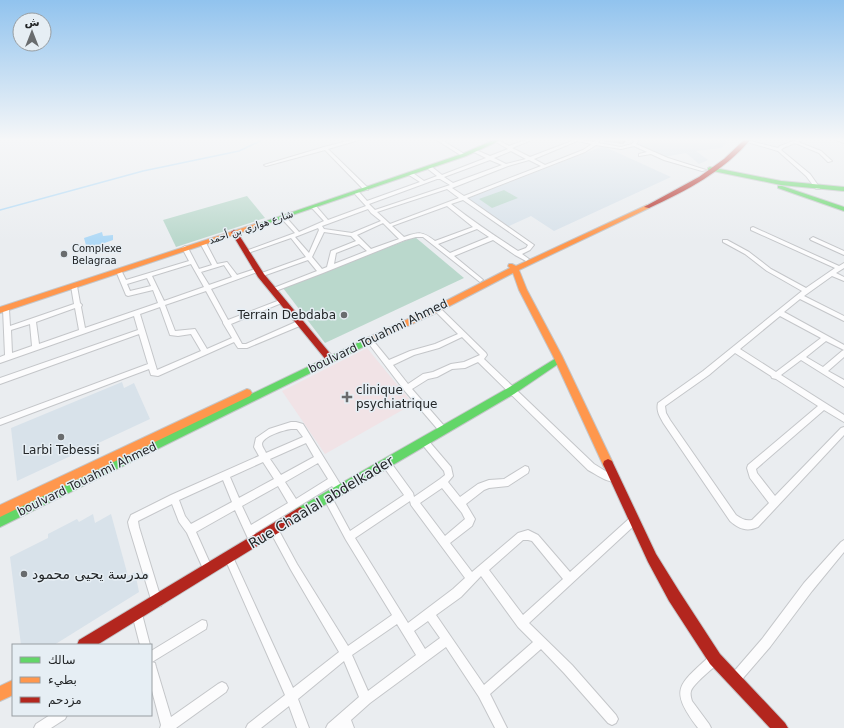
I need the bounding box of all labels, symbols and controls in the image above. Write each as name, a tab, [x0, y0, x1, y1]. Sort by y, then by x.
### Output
north arrow	[12, 12, 52, 52]
text: ش	[24, 16, 40, 29]
street label: شارع هواري بن أحمد	[207, 207, 295, 247]
place label: Complexe Belagraa	[72, 243, 122, 266]
marker: Complexe Belagraa	[59, 249, 69, 259]
street label: boulvard Touahmi Ahmed	[306, 296, 450, 376]
place label: Terrain Debdaba	[236, 308, 336, 322]
marker: Terrain Debdaba	[339, 310, 349, 320]
place label: clinique psychiatrique	[356, 383, 437, 411]
marker: clinique psychiatrique	[341, 391, 353, 403]
marker: Larbi Tebessi	[56, 432, 66, 442]
street label: boulvard Touahmi Ahmed	[15, 439, 159, 519]
place label: Larbi Tebessi	[22, 443, 100, 457]
street label: Rue Chaalal abdelkader	[246, 452, 397, 552]
place label: مدرسة يحيى محمود	[32, 566, 149, 583]
marker: مدرسة يحيى محمود	[19, 569, 29, 579]
legend	[12, 644, 152, 716]
text: سالك	[48, 653, 75, 667]
text: بطيء	[48, 673, 77, 687]
text: مزدحم	[48, 693, 82, 708]

